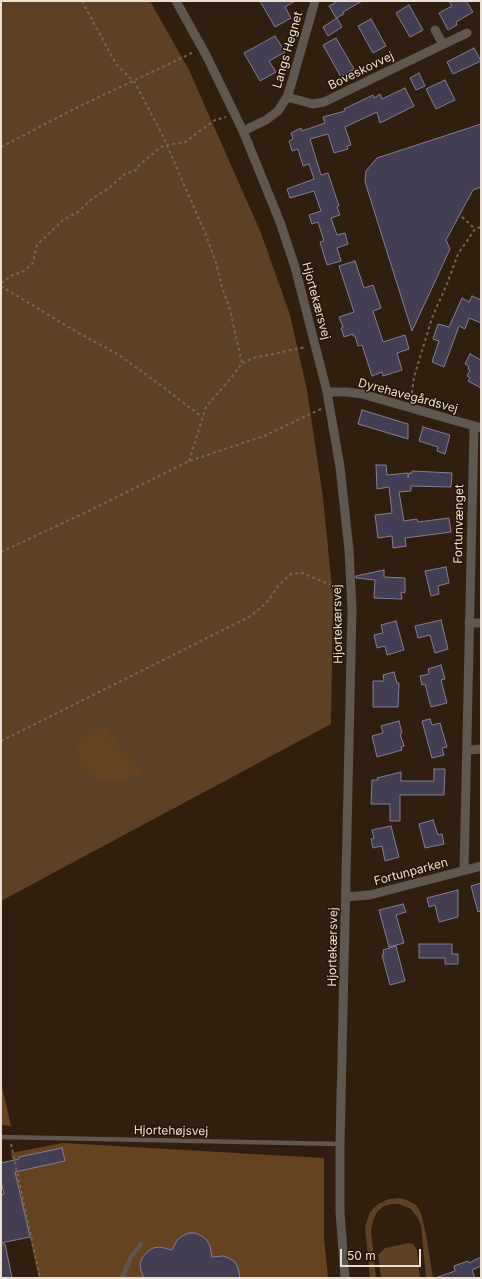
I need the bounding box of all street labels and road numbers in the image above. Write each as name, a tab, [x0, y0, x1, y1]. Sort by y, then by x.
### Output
street label: Langs Hegnet	[270, 10, 306, 90]
street label: Boveskovvej	[326, 49, 396, 93]
street label: Hjortekærsvej	[299, 261, 333, 341]
street label: Dyrehavegårdsvej	[357, 376, 459, 416]
street label: Fortunvænget	[451, 484, 467, 564]
street label: Hjortekærsvej	[330, 584, 346, 664]
street label: Fortunparken	[372, 855, 450, 889]
street label: Hjortekærsvej	[325, 907, 341, 987]
street label: Hjortehøjsvej	[134, 1123, 208, 1139]

